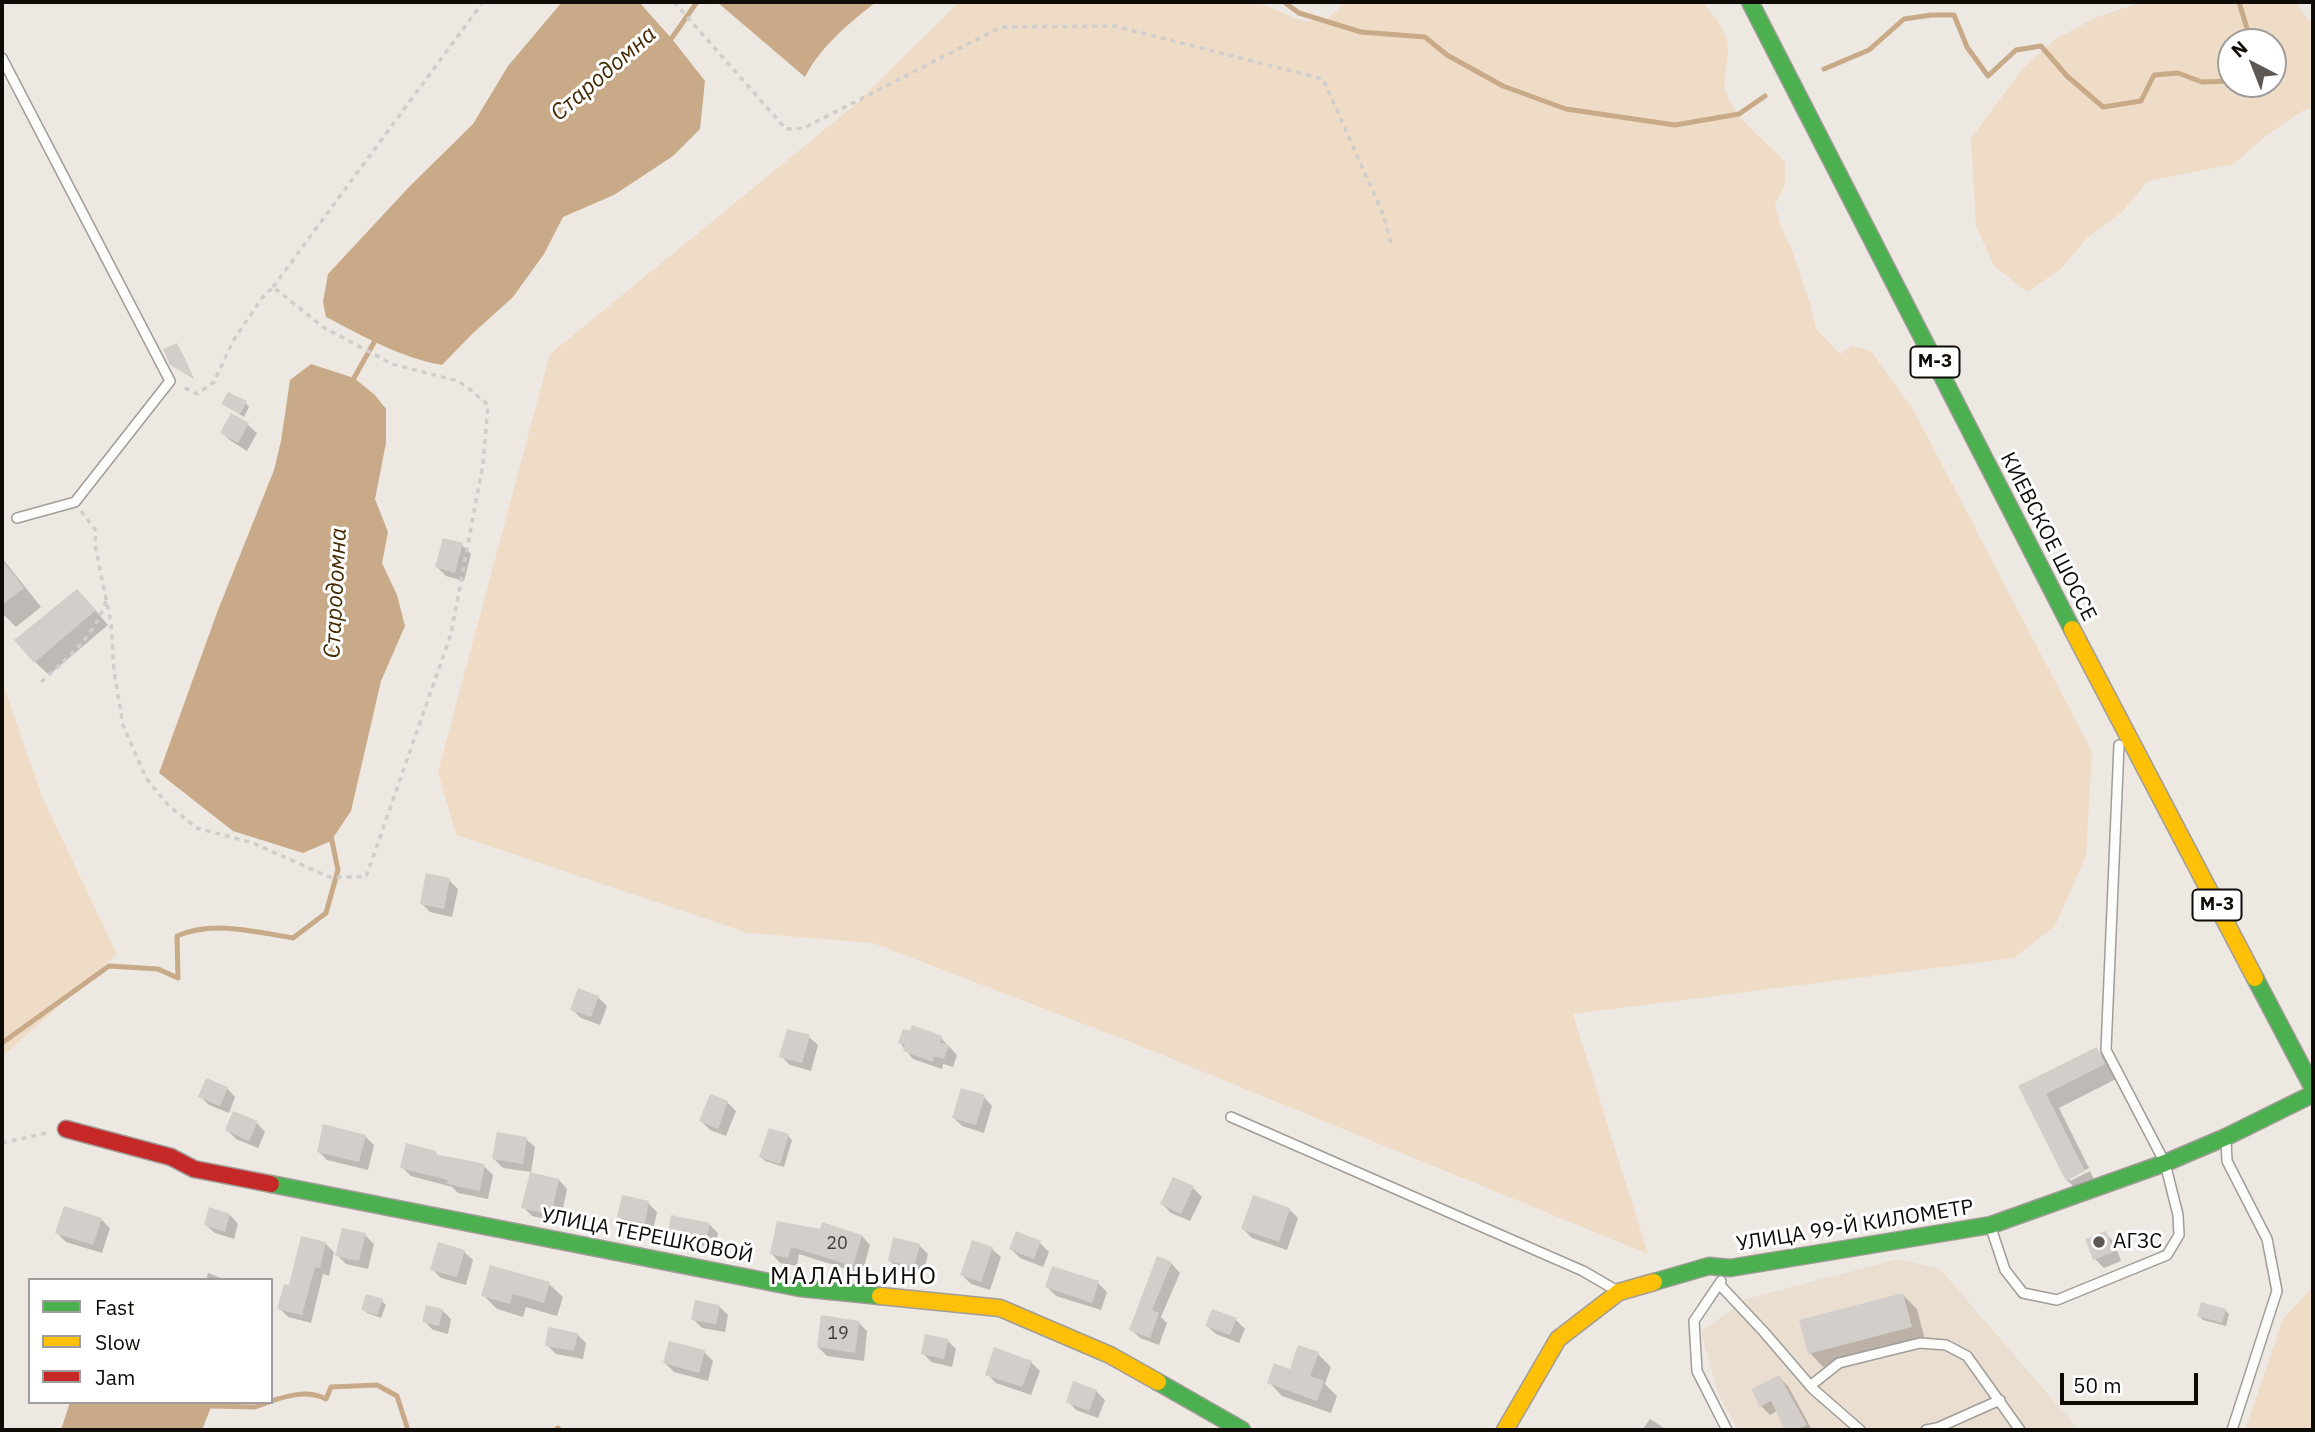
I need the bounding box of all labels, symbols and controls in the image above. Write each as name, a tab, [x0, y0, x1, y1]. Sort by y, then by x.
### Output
water label: Стародомна	[546, 21, 662, 127]
north arrow	[2217, 28, 2287, 98]
text: N	[2226, 35, 2252, 62]
road number: М-3	[1910, 346, 1960, 378]
street label: КИЕВСКОЕ ШОССЕ	[1995, 448, 2101, 626]
water label: Стародомна	[319, 527, 353, 659]
road number: М-3	[2192, 890, 2242, 920]
street label: УЛИЦА 99-Й КИЛОМЕТР	[1735, 1195, 1975, 1257]
street label: УЛИЦА ТЕРЕШКОВОЙ	[539, 1203, 755, 1269]
place label: АГЗС	[2113, 1229, 2162, 1255]
house number: 20	[826, 1233, 848, 1255]
marker: АГЗС	[2091, 1234, 2107, 1250]
district label: МАЛАНЬИНО	[771, 1263, 937, 1291]
legend	[28, 1278, 273, 1404]
text: Fast	[95, 1293, 135, 1321]
house number: 19	[827, 1323, 849, 1345]
text: Slow	[95, 1328, 141, 1356]
scale bar	[2063, 1358, 2201, 1402]
text: Jam	[95, 1363, 135, 1391]
text: 50 m	[2073, 1371, 2122, 1399]

